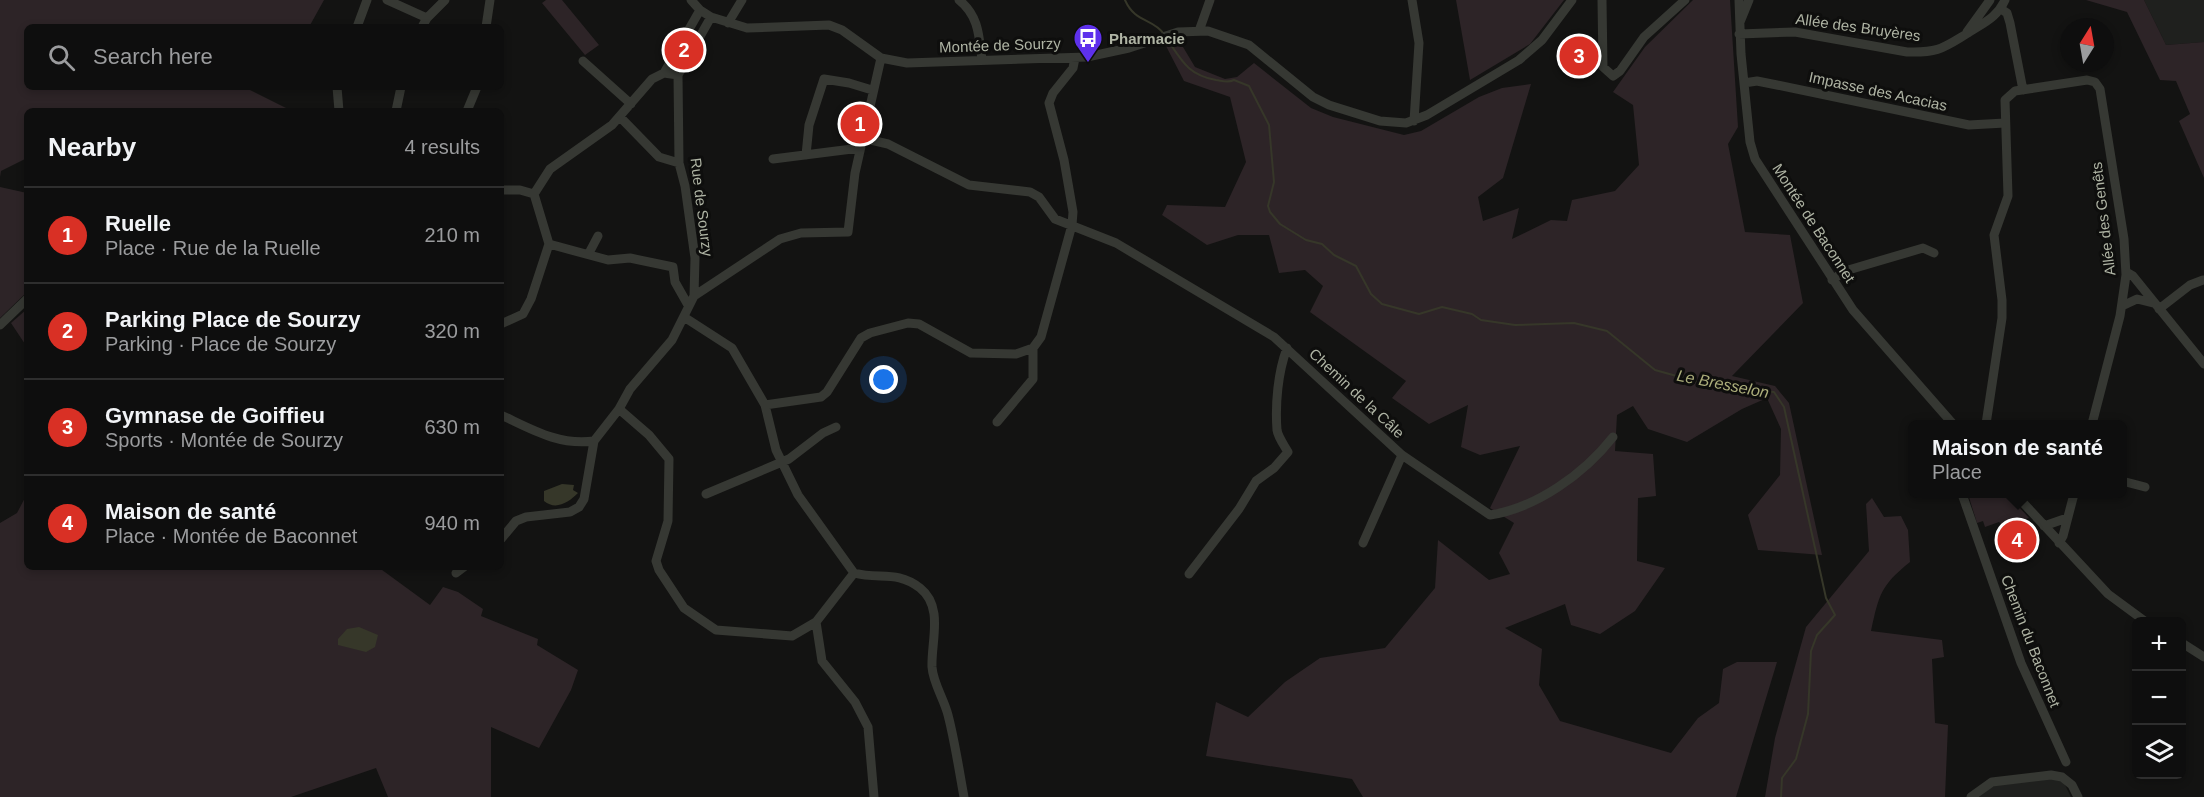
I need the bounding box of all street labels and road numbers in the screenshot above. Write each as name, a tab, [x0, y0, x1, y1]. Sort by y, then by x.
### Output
street label: Allée des Bruyères	[1794, 10, 1922, 44]
street label: Montée de Sourzy	[939, 34, 1062, 56]
street label: Impasse des Acacias	[1807, 68, 1949, 114]
street label: Rue de Sourzy	[688, 157, 717, 258]
street label: Montée de Baconnet	[1769, 160, 1859, 286]
street label: Allée des Genêts	[2088, 161, 2118, 277]
street label: Chemin de la Câle	[1306, 345, 1408, 441]
street label: Chemin du Baconnet	[1998, 573, 2064, 710]

